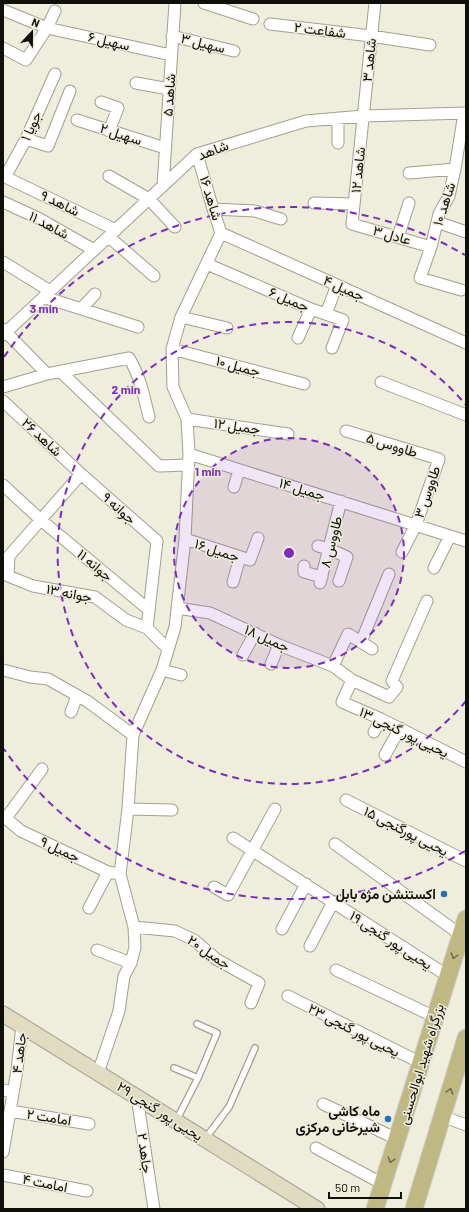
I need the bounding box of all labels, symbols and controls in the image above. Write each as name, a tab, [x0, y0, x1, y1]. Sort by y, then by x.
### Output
north arrow	[12, 12, 52, 52]
text: N	[30, 15, 42, 30]
street label: شفاعت ۲	[293, 18, 347, 41]
street label: سهیل ۶	[86, 27, 132, 55]
street label: سهیل ۳	[179, 29, 227, 57]
street label: شاهد ۳	[358, 37, 379, 83]
street label: شاهد ۵	[159, 73, 178, 117]
street label: جویا ۱	[16, 108, 46, 144]
street label: سهیل ۲	[98, 119, 144, 149]
street label: شاهد	[195, 136, 231, 163]
street label: شاهد ۱۲	[347, 146, 368, 194]
street label: شاهد ۱۶	[197, 174, 226, 222]
street label: شاهد ۱۰	[429, 180, 459, 228]
street label: شاهد ۹	[38, 186, 83, 219]
street label: شاهد ۱۱	[26, 207, 72, 242]
street label: عادل ۳	[371, 221, 413, 250]
street label: جمیل ۴	[321, 271, 367, 305]
street label: جمیل ۶	[266, 283, 312, 315]
text: 3 min	[30, 301, 58, 315]
street label: جمیل ۱۰	[214, 351, 262, 381]
text: 2 min	[112, 382, 140, 396]
street label: شاهد ۲۶	[19, 414, 66, 460]
street label: جمیل ۱۲	[213, 414, 261, 438]
street label: طاووس ۵	[364, 429, 420, 461]
text: 1 min	[195, 464, 221, 478]
street label: طاووس ۳	[410, 464, 444, 520]
street label: جمیل ۱۴	[277, 473, 327, 505]
street label: جوانه ۹	[98, 488, 140, 528]
street label: طاووس ۸	[316, 514, 346, 570]
street label: جمیل ۱۶	[192, 534, 242, 566]
street label: جوانه ۱۱	[74, 545, 116, 585]
centre of rings	[282, 546, 296, 560]
street label: جوانه ۱۳	[45, 580, 93, 606]
street label: جمیل ۱۸	[242, 620, 292, 656]
street label: یحیی پور گنجی ۱۳	[356, 703, 452, 762]
street label: یحیی پورگنجی ۱۵	[360, 802, 451, 861]
street label: جمیل ۹	[37, 832, 83, 866]
place label: اکستنشن مژه بابل	[336, 885, 436, 903]
marker: اکستنشن مژه بابل	[439, 889, 449, 899]
street label: یحیی پور گنجی ۱۹	[346, 907, 436, 974]
street label: جمیل ۲۰	[184, 931, 234, 973]
one-way arrow	[450, 953, 459, 960]
street label: یحیی پور گنجی ۲۳	[305, 999, 403, 1062]
street label: بزرگراه شهید ابوالحسنی	[394, 1001, 448, 1127]
street label: جاهد ۴	[8, 1032, 30, 1074]
street label: یحیی پور گنجی ۲۹	[113, 1077, 206, 1145]
one-way arrow	[445, 1088, 454, 1095]
place label: ماه کاشی شیرخانی مرکزی	[295, 1102, 380, 1136]
street label: امامت ۲	[26, 1105, 73, 1128]
marker: ماه کاشی شیرخانی مرکزی	[383, 1114, 393, 1124]
street label: جاهد ۲	[133, 1132, 157, 1174]
one-way arrow	[387, 1157, 396, 1164]
street label: امامت ۴	[21, 1170, 69, 1195]
scale bar	[329, 1174, 401, 1200]
text: 50 m	[335, 1180, 360, 1194]

